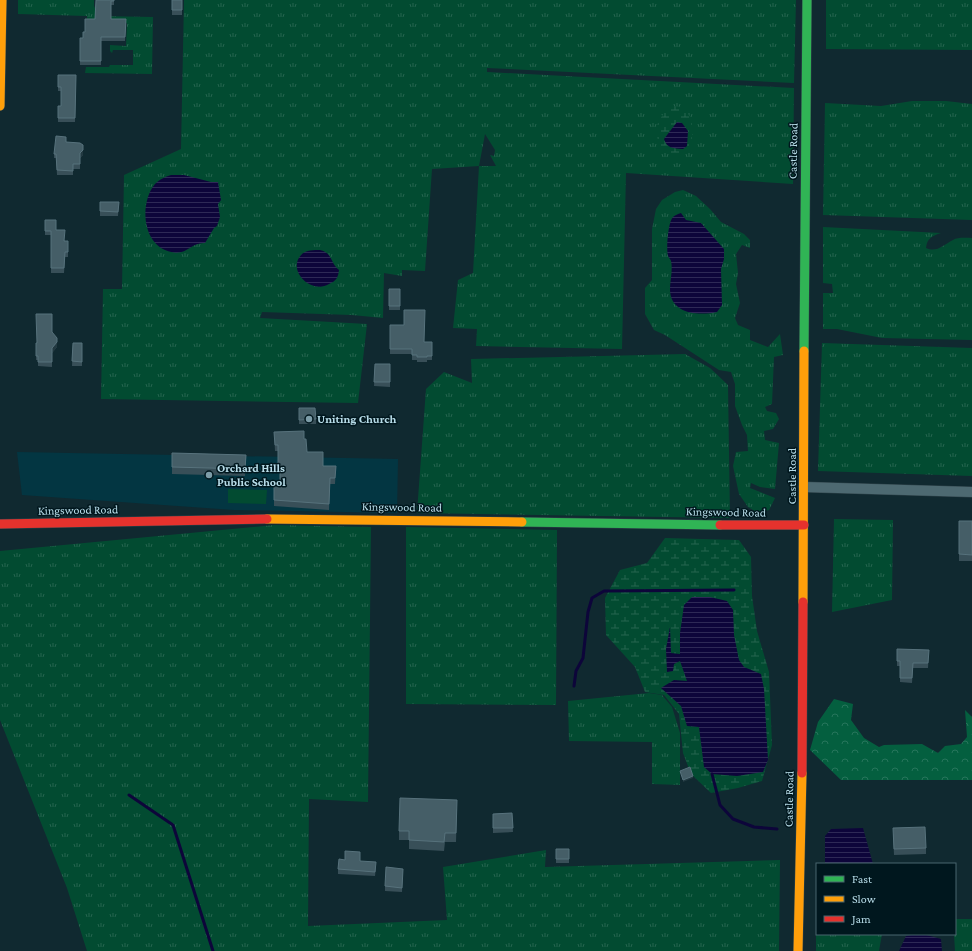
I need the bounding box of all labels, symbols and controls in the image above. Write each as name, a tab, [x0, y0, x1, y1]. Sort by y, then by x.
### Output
street label: Castle Road	[786, 122, 801, 179]
place label: Uniting Church	[317, 412, 396, 426]
marker: Uniting Church	[304, 414, 314, 424]
street label: Castle Road	[785, 447, 799, 504]
place label: Orchard Hills Public School	[217, 461, 286, 489]
marker: Orchard Hills Public School	[204, 470, 214, 480]
street label: Kingswood Road	[362, 499, 443, 515]
street label: Kingswood Road	[38, 502, 119, 518]
street label: Kingswood Road	[686, 504, 767, 520]
street label: Castle Road	[782, 770, 797, 827]
legend	[816, 863, 956, 935]
text: Fast	[852, 872, 873, 886]
text: Slow	[852, 892, 876, 906]
text: Jam	[851, 912, 871, 926]

